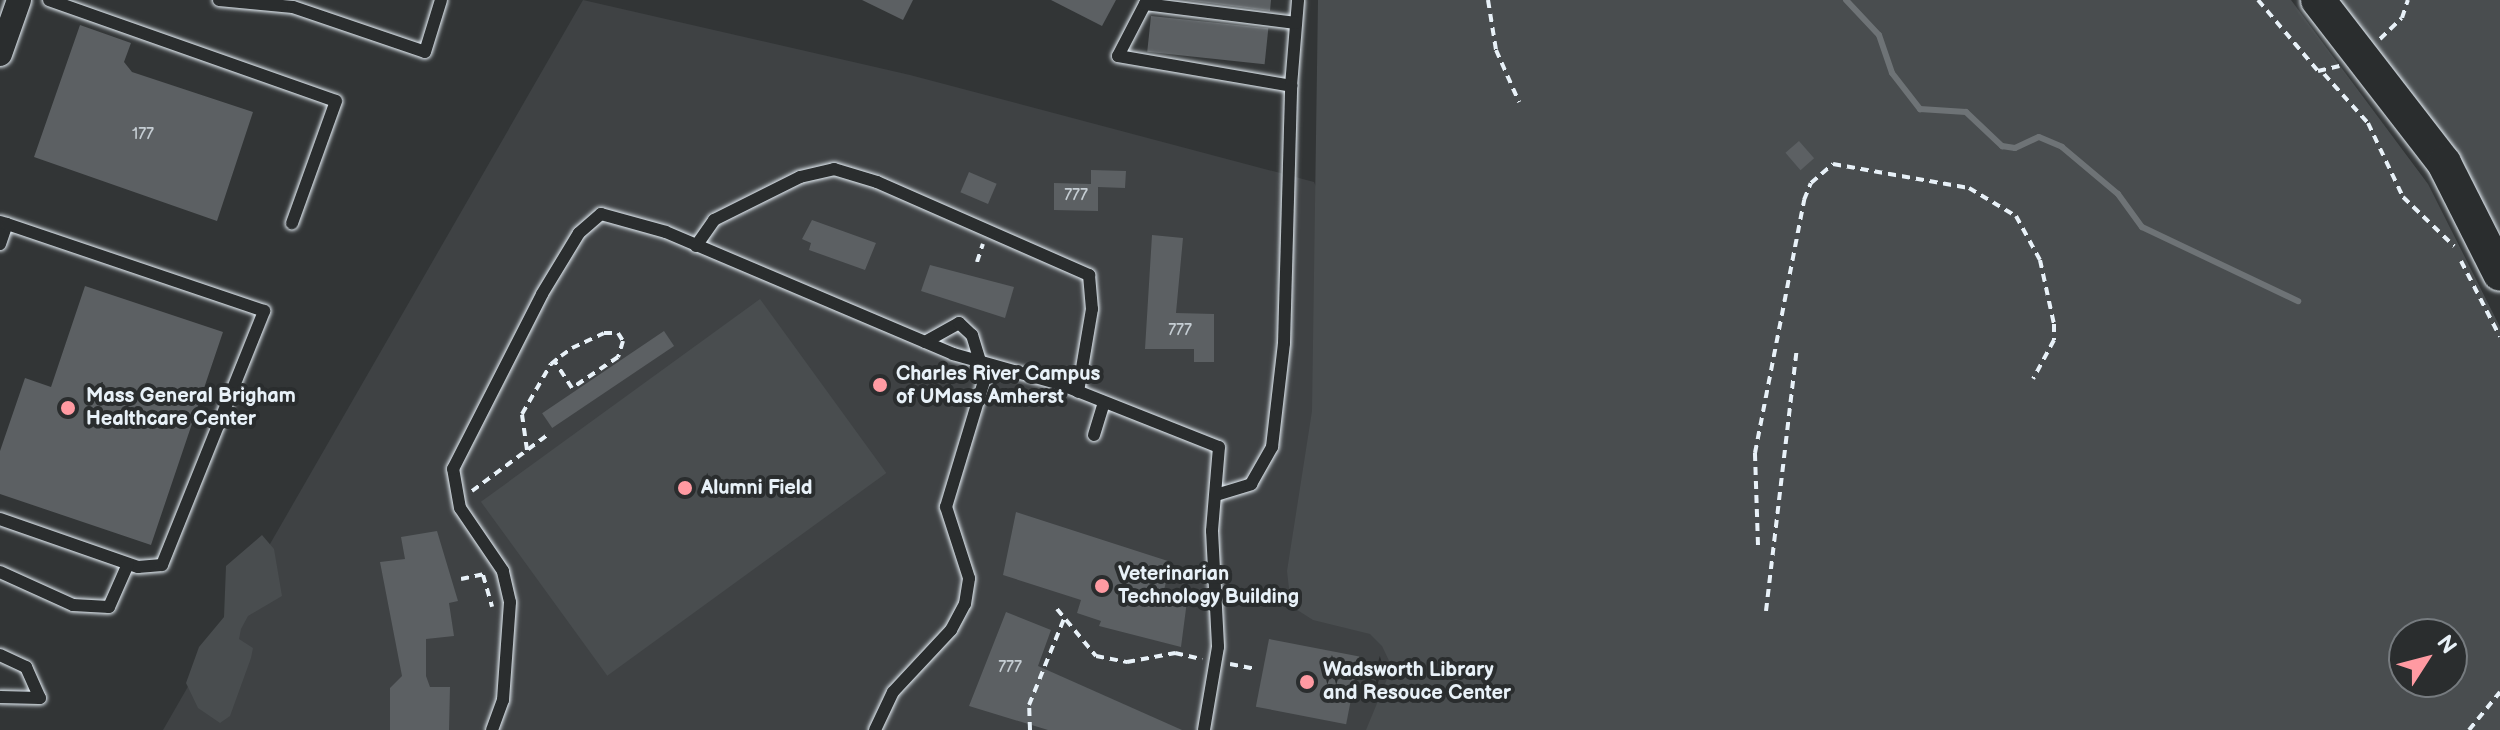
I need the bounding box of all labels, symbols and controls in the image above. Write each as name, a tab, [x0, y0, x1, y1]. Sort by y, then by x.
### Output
house number: 177	[132, 125, 154, 145]
house number: 777	[1064, 186, 1088, 206]
house number: 777	[1168, 321, 1192, 341]
place label: Charles River Campus of UMass Amherst	[896, 362, 1100, 409]
marker: Charles River Campus of UMass Amherst	[871, 376, 889, 394]
place label: Mass General Brigham Healthcare Center	[86, 384, 296, 431]
marker: Mass General Brigham Healthcare Center	[57, 397, 79, 419]
place label: Alumni Field	[701, 476, 812, 500]
marker: Alumni Field	[676, 479, 694, 497]
place label: Veterinarian Technology Building	[1118, 562, 1300, 609]
marker: Veterinarian Technology Building	[1093, 577, 1111, 595]
north arrow	[2388, 618, 2468, 698]
text: N	[2430, 630, 2462, 659]
house number: 777	[998, 658, 1022, 678]
place label: Wadsworth Library and Resouce Center	[1323, 658, 1511, 705]
marker: Wadsworth Library and Resouce Center	[1298, 673, 1316, 691]

